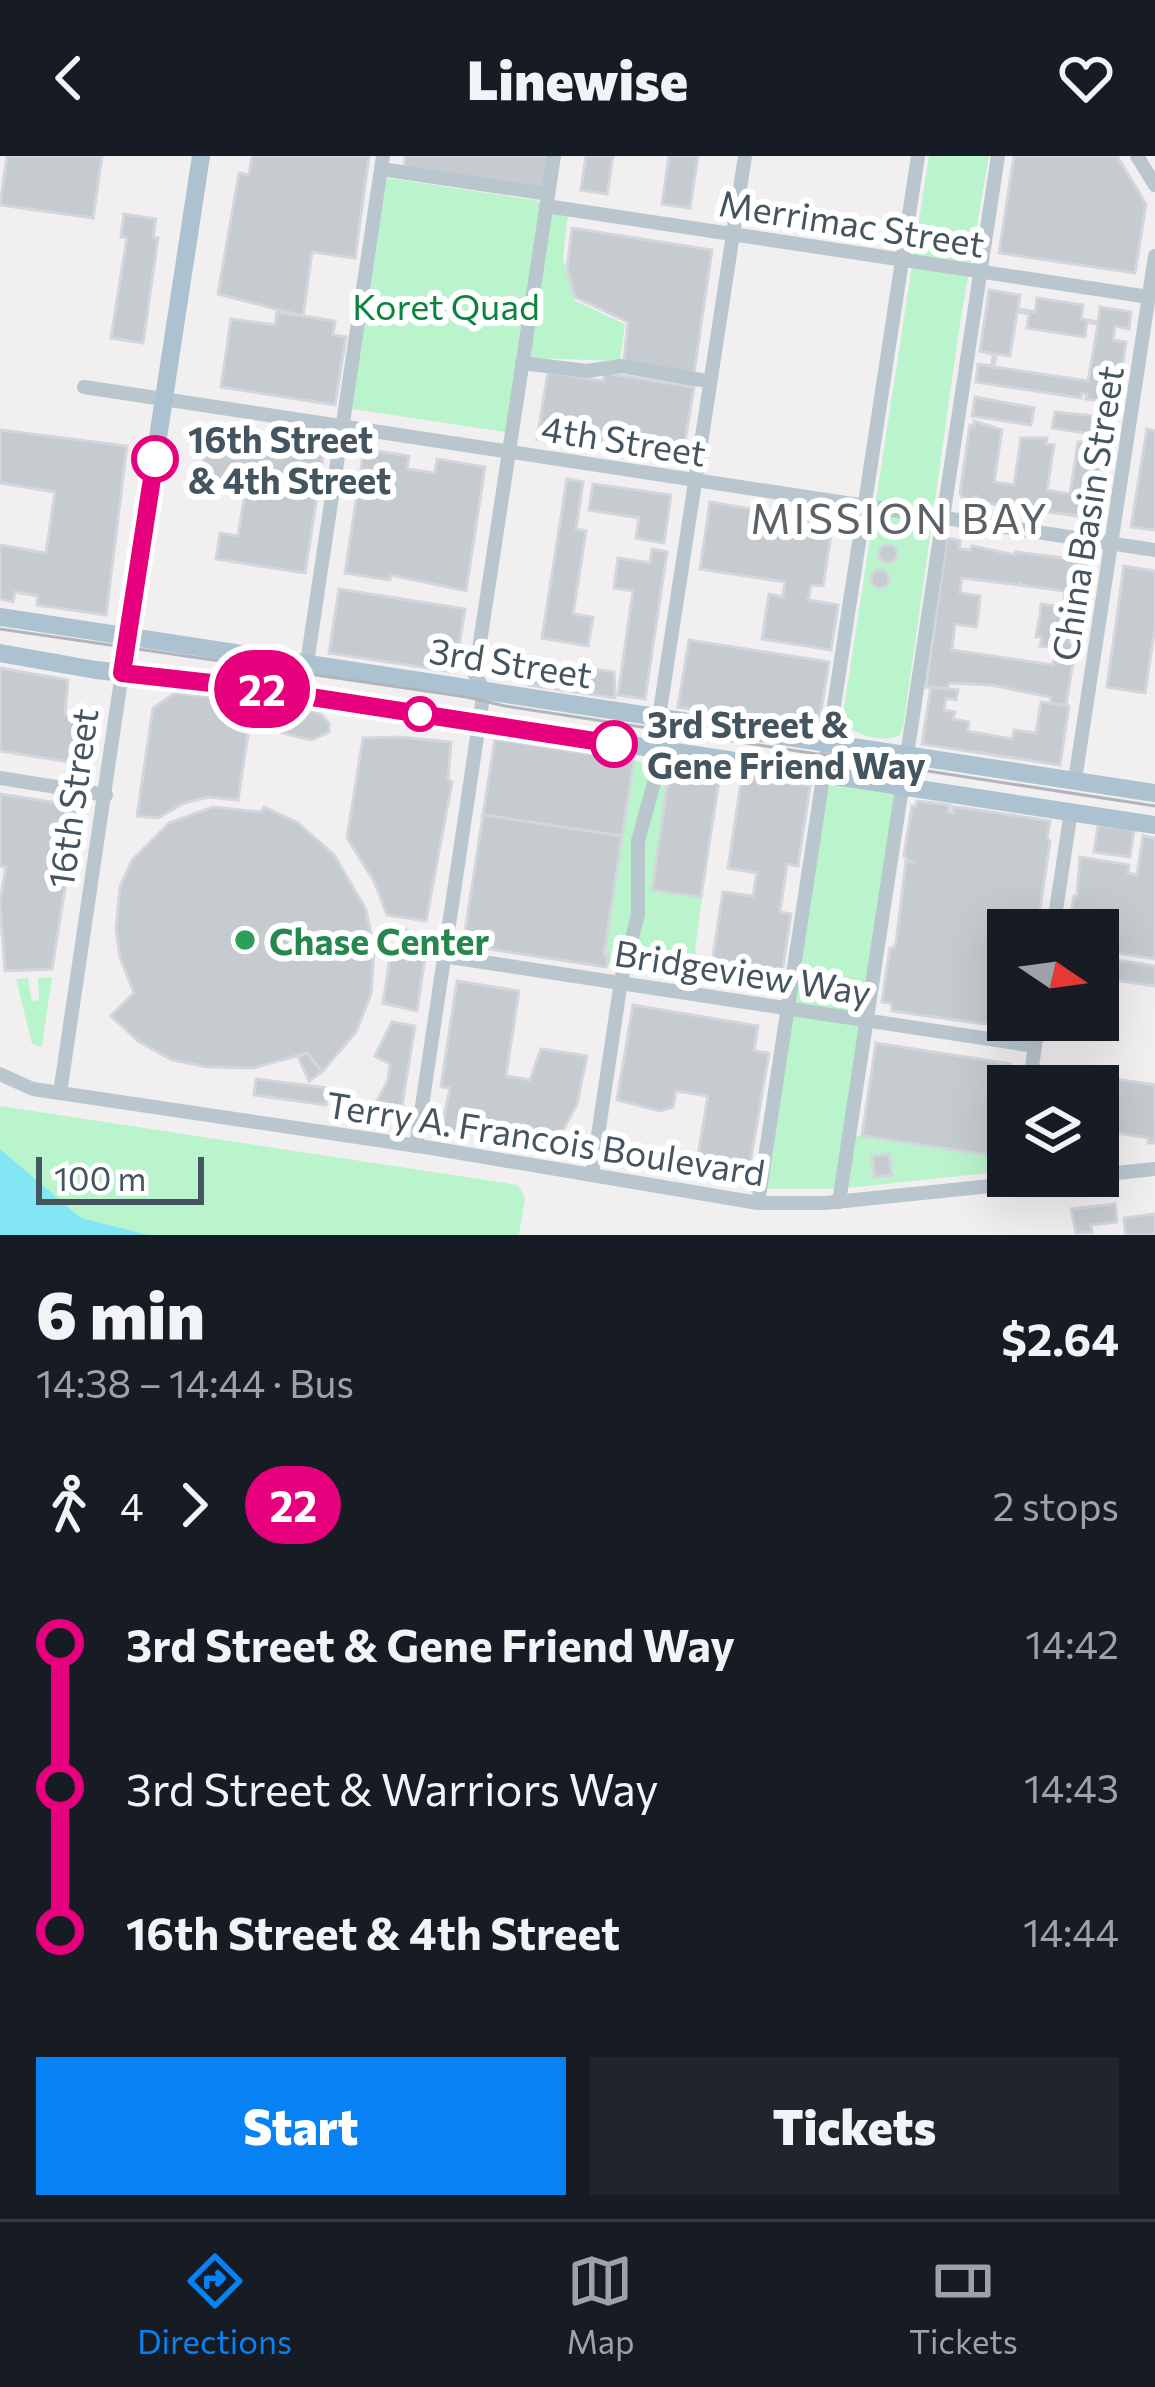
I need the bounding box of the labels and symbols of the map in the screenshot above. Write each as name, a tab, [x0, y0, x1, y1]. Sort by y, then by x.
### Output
street label: Merrimac Street	[716, 179, 988, 265]
park label: Koret Quad	[352, 283, 540, 327]
street label: China Basin Street	[1041, 362, 1131, 664]
street label: 4th Street	[539, 404, 709, 474]
place label: 16th Street & 4th Street	[188, 416, 391, 501]
marker: 16th Street & 4th Street	[133, 437, 177, 481]
district label: MISSION BAY	[750, 491, 1050, 543]
street label: 3rd Street	[427, 626, 595, 696]
line badge: 22	[208, 650, 316, 728]
unlabelled marker	[404, 698, 436, 730]
place label: 3rd Street & Gene Friend Way	[647, 701, 926, 786]
street label: 16th Street	[37, 705, 105, 891]
marker: 3rd Street & Gene Friend Way	[592, 722, 636, 766]
north arrow	[987, 909, 1119, 1041]
place label: Chase Center	[269, 918, 489, 962]
marker: Chase Center	[232, 927, 258, 953]
street label: Bridgeview Way	[612, 929, 874, 1013]
street label: Terry A. Francois Boulevard	[324, 1081, 768, 1193]
scale bar	[36, 1151, 204, 1204]

